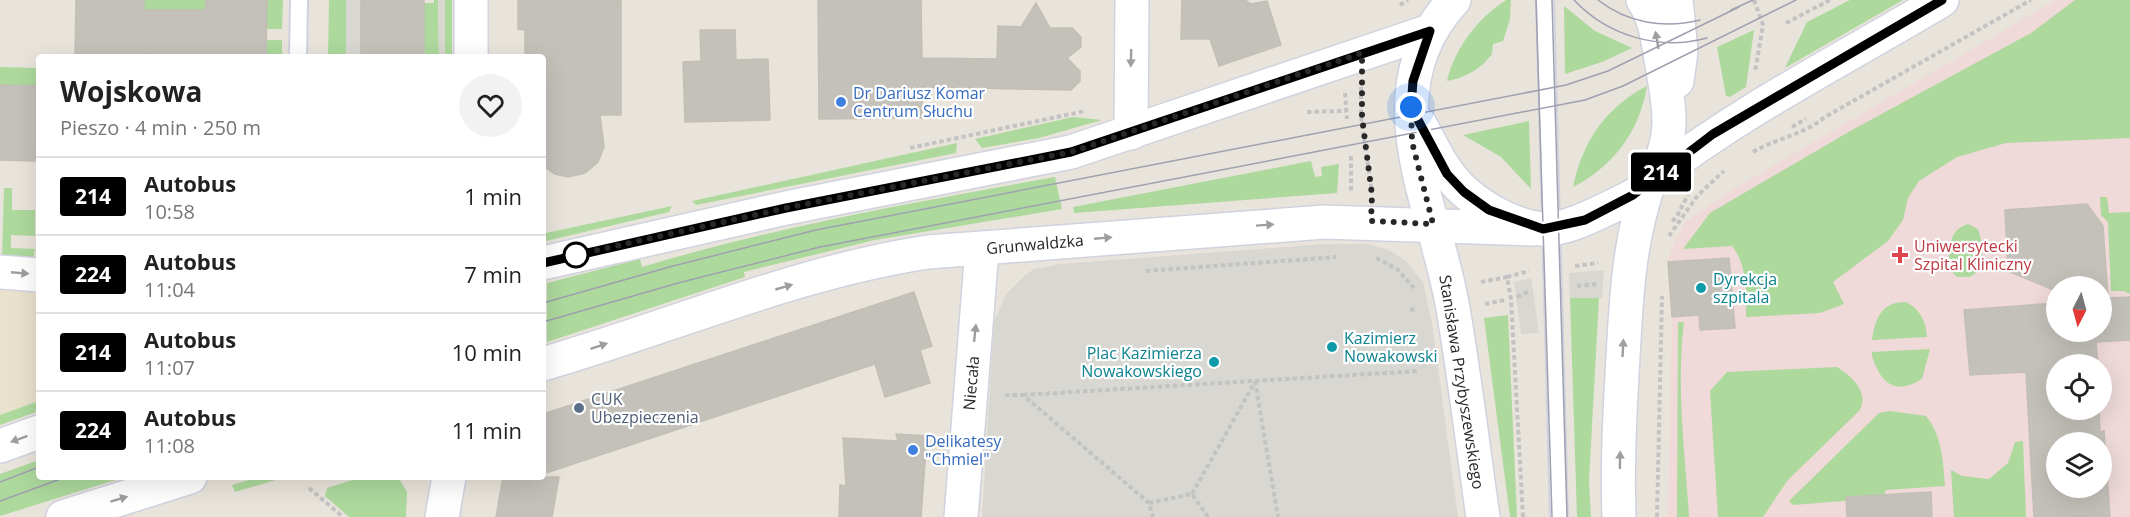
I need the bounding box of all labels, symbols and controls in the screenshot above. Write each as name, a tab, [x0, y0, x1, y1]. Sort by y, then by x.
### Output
one-way arrow	[1652, 30, 1661, 49]
one-way arrow	[1126, 49, 1136, 68]
text: Wojskowa	[60, 72, 202, 110]
button: heart	[459, 74, 522, 137]
place label: Dr Dariusz Komar Centrum Słuchu	[853, 82, 986, 122]
your location	[1396, 92, 1426, 122]
marker: Dr Dariusz Komar Centrum Słuchu	[834, 95, 848, 109]
text: Pieszo · 4 min · 250 m	[60, 114, 261, 141]
line badge: 214	[1626, 152, 1696, 192]
text: 214	[1643, 158, 1679, 186]
text: Autobus	[144, 168, 236, 198]
text: 1 min	[464, 181, 522, 211]
text: 214	[75, 182, 111, 210]
text: 10:58	[144, 198, 195, 225]
one-way arrow	[1256, 221, 1275, 230]
street label: Grunwaldzka	[985, 229, 1085, 259]
one-way arrow	[1093, 233, 1112, 243]
place label: Uniwersytecki Szpital Kliniczny	[1914, 235, 2033, 275]
unlabelled marker	[563, 242, 589, 268]
text: Autobus	[144, 246, 236, 276]
marker: Uniwersytecki Szpital Kliniczny	[1891, 246, 1909, 264]
text: 7 min	[464, 259, 522, 289]
text: 224	[75, 260, 111, 288]
place label: Dyrekcja szpitala	[1713, 268, 1777, 308]
one-way arrow	[10, 269, 29, 278]
street label: Stanisława Przybyszewskiego	[1434, 273, 1490, 491]
text: 11:04	[144, 276, 195, 303]
north arrow	[2046, 276, 2112, 342]
map controls	[2046, 276, 2112, 498]
marker: Dyrekcja szpitala	[1694, 281, 1708, 295]
one-way arrow	[776, 282, 794, 291]
one-way arrow	[970, 323, 980, 342]
text: Autobus	[144, 324, 236, 354]
place label: Kazimierz Nowakowski	[1344, 327, 1437, 367]
text: 10 min	[452, 337, 522, 367]
text: 214	[75, 338, 111, 366]
one-way arrow	[1619, 338, 1628, 357]
marker: Kazimierz Nowakowski	[1325, 340, 1339, 354]
one-way arrow	[590, 341, 608, 350]
place label: Plac Kazimierza Nowakowskiego	[1081, 342, 1202, 382]
text: 11:07	[144, 354, 195, 381]
button: locate	[2046, 354, 2112, 420]
street label: Niecała	[958, 355, 984, 411]
marker: Plac Kazimierza Nowakowskiego	[1207, 355, 1221, 369]
place label: CUK Ubezpieczenia	[591, 388, 699, 428]
marker: CUK Ubezpieczenia	[572, 401, 586, 415]
text: Autobus	[144, 402, 236, 432]
text: 11 min	[452, 415, 522, 445]
text: 224	[75, 416, 111, 444]
place label: Delikatesy "Chmiel"	[925, 430, 1002, 470]
text: 11:08	[144, 432, 195, 459]
button: layers	[2046, 432, 2112, 498]
one-way arrow	[10, 434, 28, 444]
marker: Delikatesy "Chmiel"	[906, 443, 920, 457]
one-way arrow	[1615, 450, 1624, 469]
one-way arrow	[110, 494, 128, 503]

